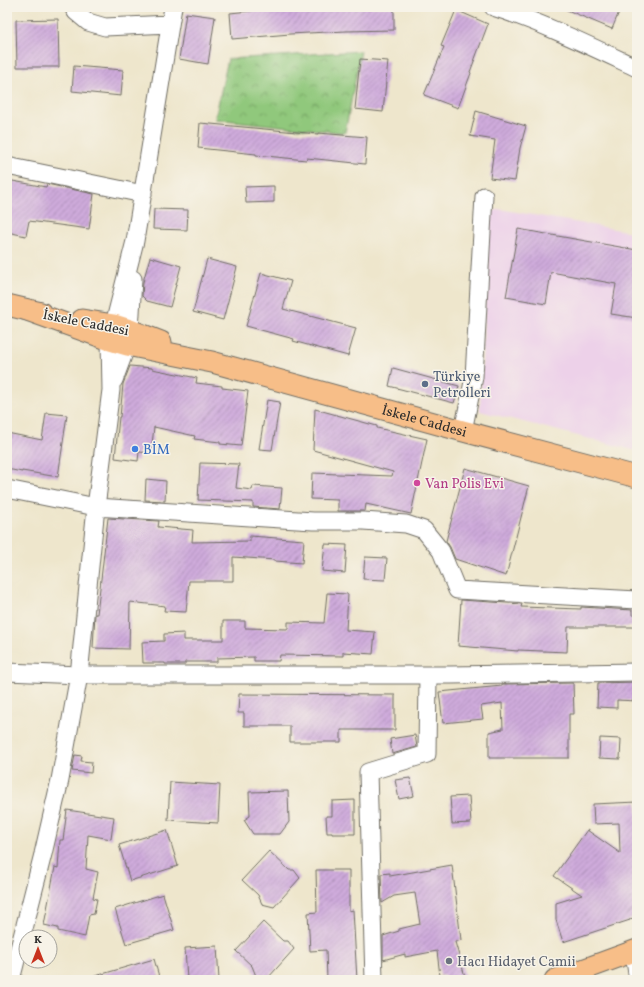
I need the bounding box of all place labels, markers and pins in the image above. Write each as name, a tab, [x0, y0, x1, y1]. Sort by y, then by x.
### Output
place label: Türkiye Petrolleri	[433, 368, 491, 403]
marker: Türkiye Petrolleri	[420, 379, 430, 389]
place label: BİM	[143, 441, 170, 460]
marker: BİM	[130, 444, 140, 454]
place label: Van Polis Evi	[425, 475, 504, 494]
marker: Van Polis Evi	[412, 478, 422, 488]
place label: Hacı Hidayet Camii	[457, 953, 576, 972]
marker: Hacı Hidayet Camii	[444, 956, 454, 966]

